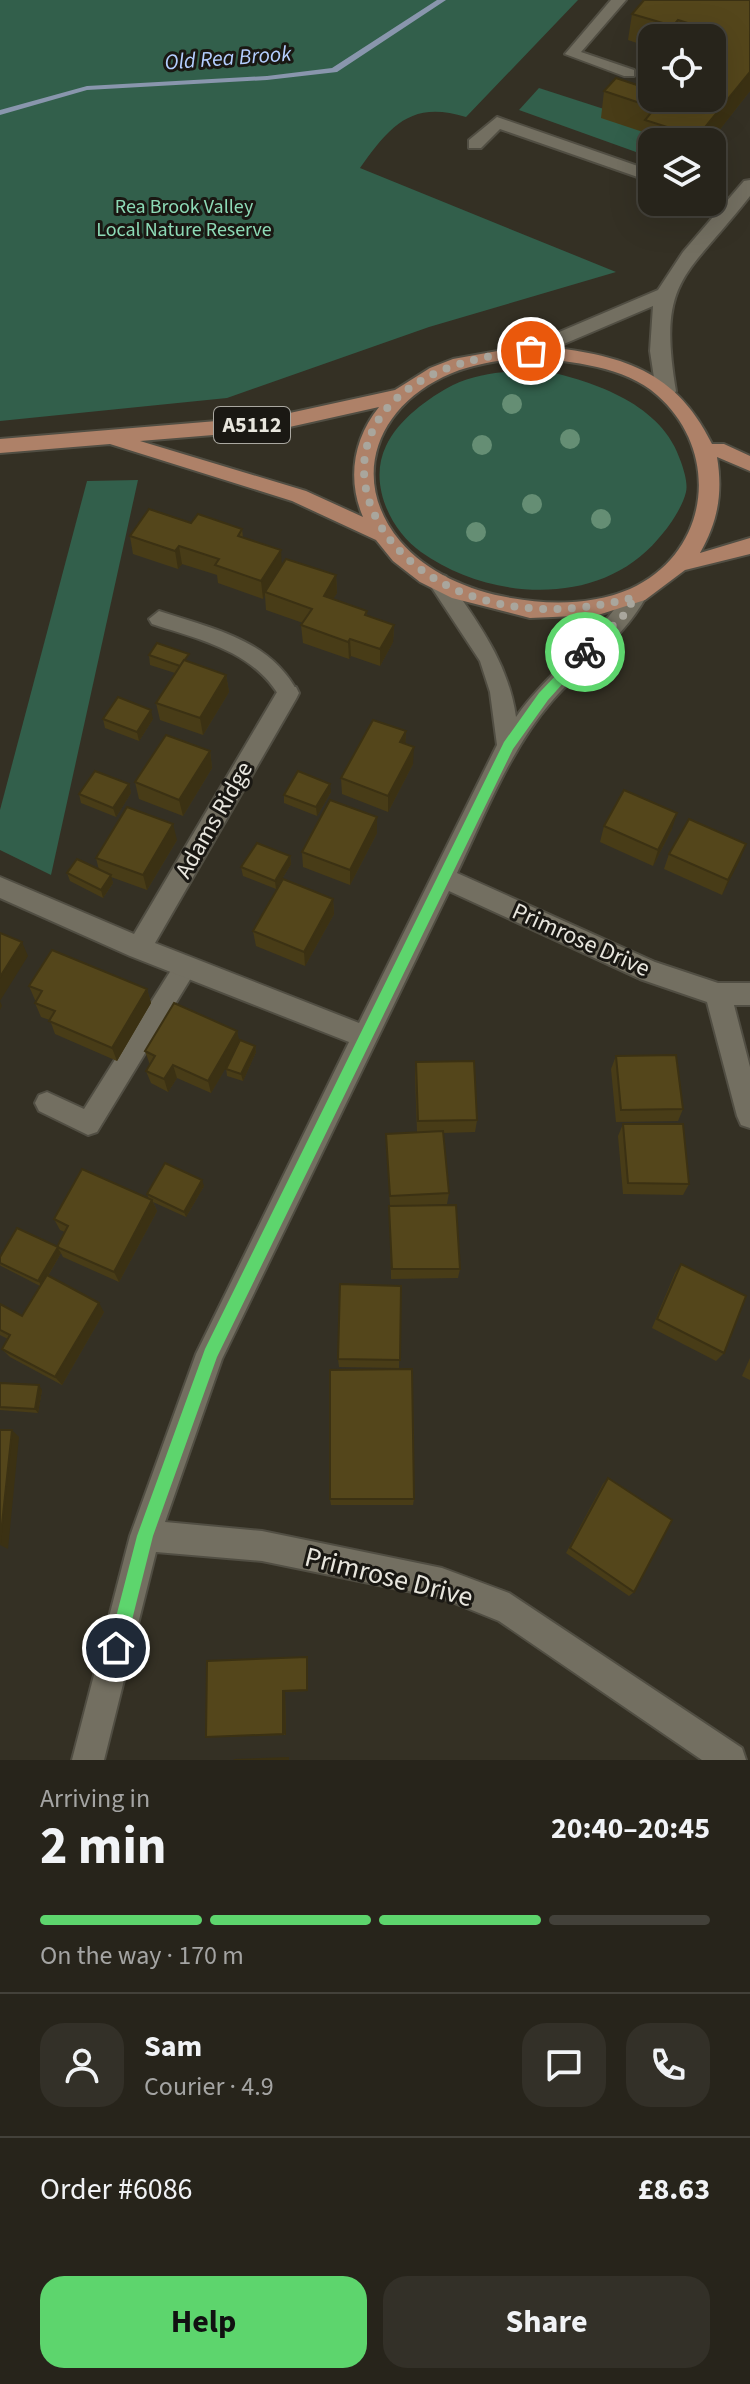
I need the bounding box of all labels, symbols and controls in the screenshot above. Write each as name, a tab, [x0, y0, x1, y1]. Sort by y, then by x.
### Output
map controls	[638, 24, 726, 216]
button: locate	[638, 24, 726, 112]
water label: Old Rea Brook	[163, 38, 293, 78]
button: layers	[638, 128, 726, 216]
park label: Rea Brook Valley Local Nature Reserve	[96, 193, 272, 244]
pin	[497, 317, 565, 385]
icon: bag	[509, 329, 553, 373]
road number: A5112	[214, 407, 290, 443]
courier	[545, 612, 625, 692]
icon: bike	[563, 630, 607, 674]
street label: Adams Ridge	[166, 755, 262, 885]
street label: Primrose Drive	[506, 894, 656, 986]
street label: Primrose Drive	[301, 1537, 477, 1617]
pin	[82, 1614, 150, 1682]
icon: home	[94, 1626, 138, 1670]
text: Arriving in	[40, 1780, 150, 1817]
text: 20:40–20:45	[551, 1807, 710, 1850]
text: 2 min	[40, 1810, 167, 1884]
text: On the way · 170 m	[40, 1937, 244, 1974]
button: person	[40, 2023, 124, 2107]
button: chat	[522, 2023, 606, 2107]
button: phone	[626, 2023, 710, 2107]
text: Sam	[144, 2025, 202, 2068]
text: Courier · 4.9	[144, 2068, 274, 2105]
text: Order #6086	[40, 2168, 193, 2211]
text: £8.63	[638, 2168, 710, 2211]
button: Help	[40, 2276, 367, 2368]
button: Share	[383, 2276, 710, 2368]

